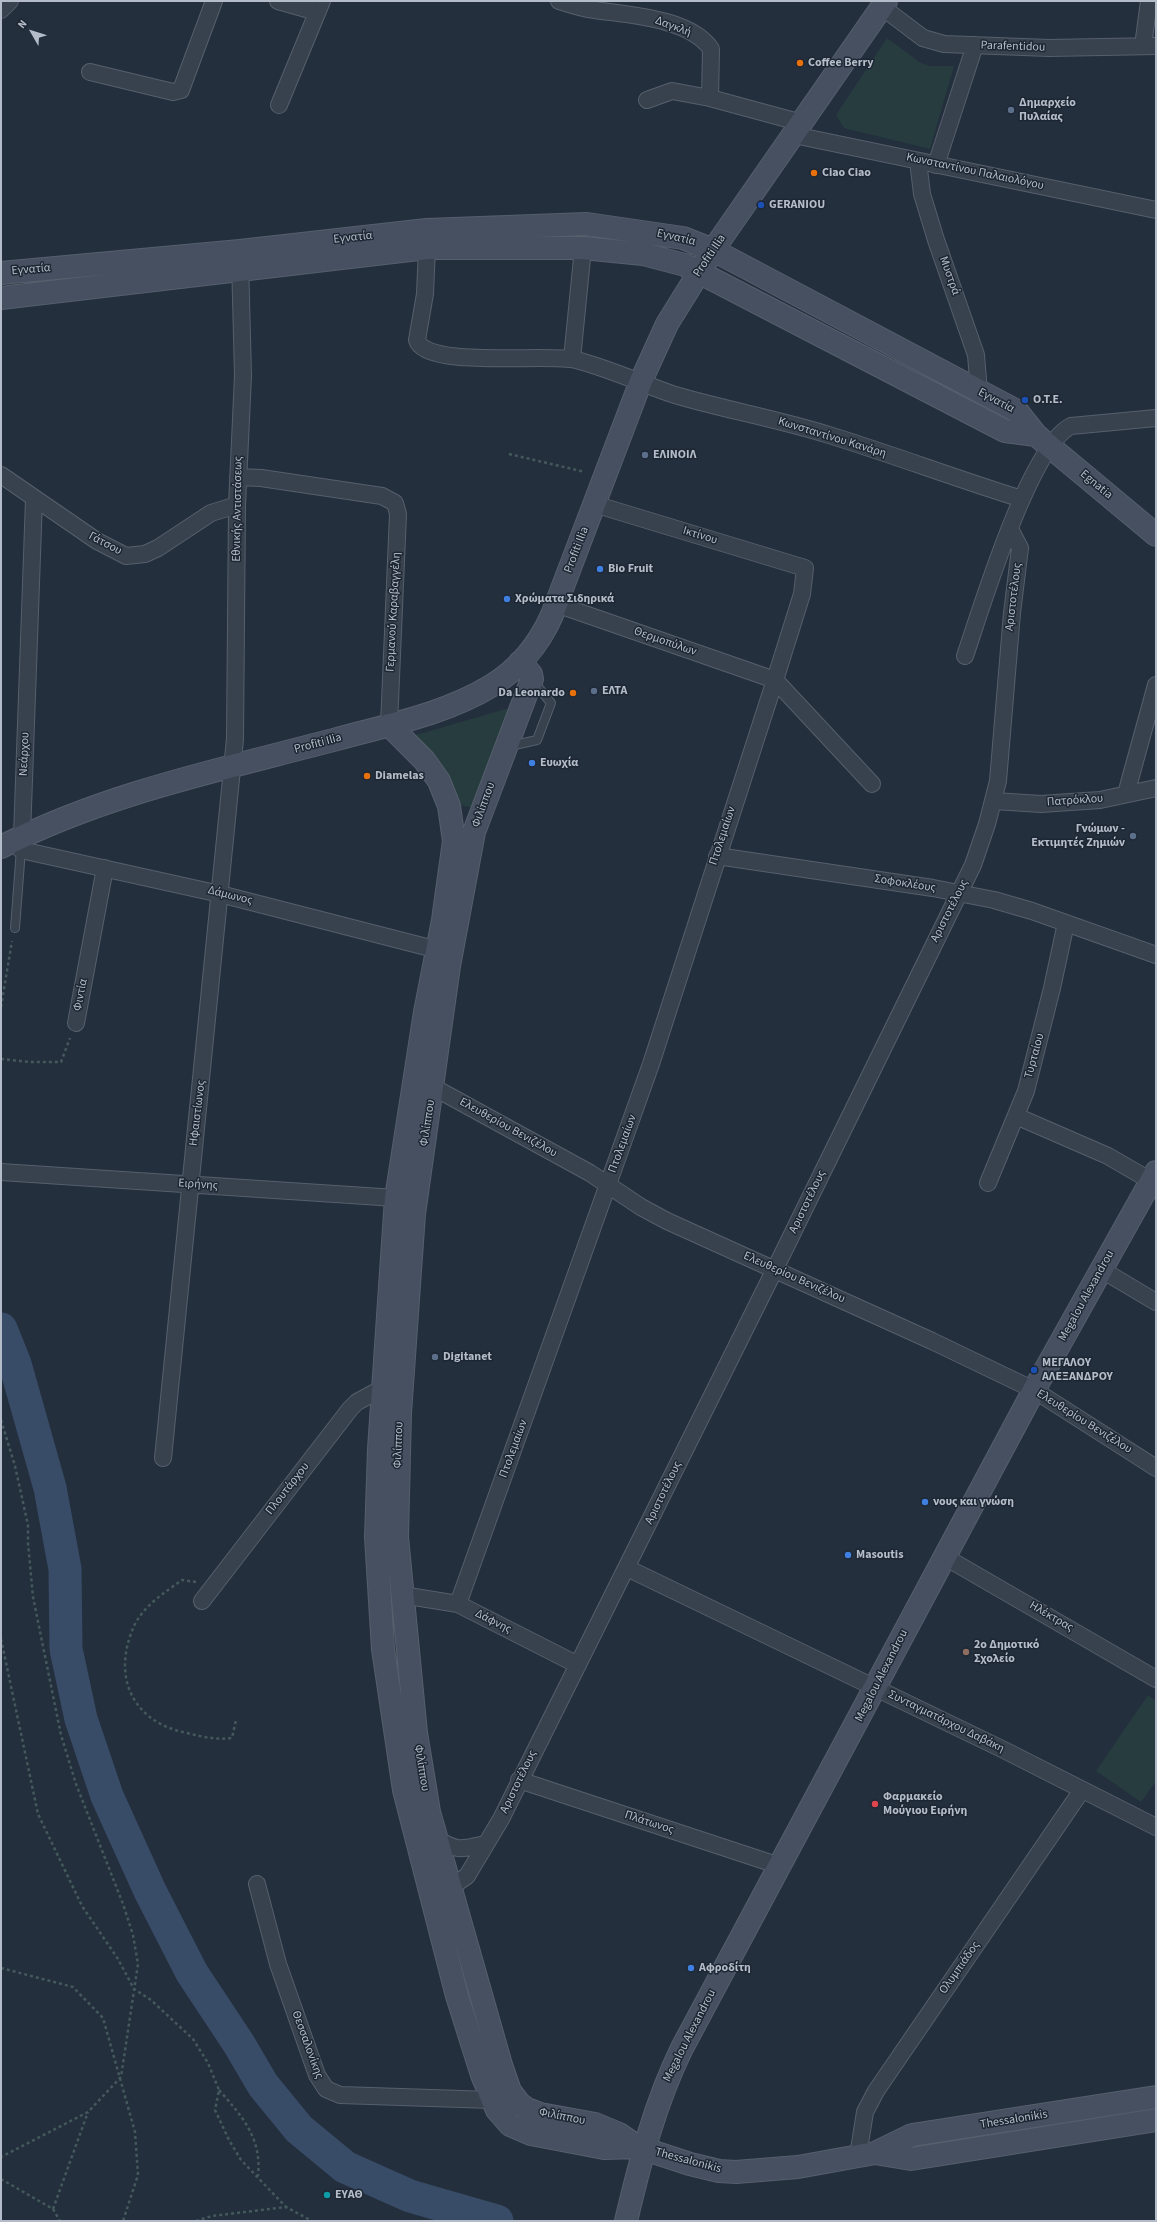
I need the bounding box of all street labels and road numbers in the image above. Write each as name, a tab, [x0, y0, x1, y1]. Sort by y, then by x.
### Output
street label: Δαγκλή	[653, 14, 693, 40]
street label: Parafentidou	[980, 39, 1046, 55]
street label: Κωνσταντίνου Παλαιολόγου	[905, 150, 1045, 194]
street label: Εγνατία	[655, 227, 697, 249]
street label: Εγνατία	[333, 229, 373, 247]
street label: Profiti Ilia	[691, 232, 729, 280]
street label: Μυστρά	[935, 255, 963, 297]
street label: Εγνατία	[11, 261, 51, 279]
street label: Εγνατία	[975, 385, 1017, 417]
street label: Κωνσταντίνου Κανάρη	[776, 415, 888, 461]
street label: Εθνικής Αντιστάσεως	[230, 456, 246, 562]
street label: Egnatia	[1077, 467, 1115, 503]
street label: Ικτίνου	[681, 524, 719, 548]
street label: Profiti Ilia	[562, 525, 592, 575]
street label: Γάτσου	[86, 529, 124, 559]
street label: Γερμανού Καραβαγγέλη	[384, 552, 404, 672]
street label: Αριστοτέλους	[1003, 562, 1025, 632]
street label: Θερμοπύλων	[632, 625, 698, 659]
street label: Profiti Ilia	[293, 731, 343, 757]
street label: Νεάρχου	[17, 732, 33, 776]
street label: Φιλίππου	[469, 780, 499, 830]
street label: Πατρόκλου	[1046, 792, 1104, 810]
street label: Πτολεμαίων	[707, 805, 739, 867]
street label: Σοφοκλέους	[873, 872, 937, 896]
street label: Αριστοτέλους	[928, 877, 972, 945]
street label: Δάμωνος	[206, 883, 254, 909]
street label: Φιντία	[71, 978, 91, 1012]
street label: Τυρταίου	[1022, 1032, 1048, 1080]
street label: Ηφαιστίωνος	[187, 1079, 209, 1147]
street label: Ελευθερίου Βενιζέλου	[457, 1095, 559, 1161]
street label: Φιλίππου	[417, 1099, 439, 1147]
street label: Πτολεμαίων	[606, 1113, 640, 1175]
street label: Αριστοτέλους	[786, 1168, 830, 1236]
street label: Ειρήνης	[178, 1176, 218, 1194]
street label: Megalou Alexandrou	[1056, 1248, 1118, 1344]
street label: Ελευθερίου Βενιζέλου	[741, 1249, 847, 1307]
street label: Ελευθερίου Βενιζέλου	[1034, 1387, 1134, 1457]
street label: Πτολεμαίων	[497, 1418, 531, 1480]
street label: Φιλίππου	[391, 1421, 407, 1469]
street label: Αριστοτέλους	[642, 1459, 686, 1527]
street label: Πλουτάρχου	[263, 1460, 313, 1518]
street label: Ηλέκτρας	[1026, 1599, 1076, 1635]
street label: Δάφνης	[472, 1607, 514, 1637]
street label: Megalou Alexandrou	[852, 1627, 912, 1725]
street label: Συνταγματάρχου Δαβάκη	[886, 1688, 1006, 1756]
street label: Φιλίππου	[410, 1744, 432, 1792]
street label: Αριστοτέλους	[497, 1748, 541, 1816]
street label: Πλάτωνος	[623, 1808, 675, 1838]
street label: Ολυμπιάδος	[937, 1939, 983, 1997]
street label: Megalou Alexandrou	[660, 1987, 720, 2085]
street label: Θεσσαλονίκης	[288, 2009, 326, 2081]
street label: Φιλίππου	[538, 2105, 586, 2129]
street label: Thessalonikis	[979, 2108, 1049, 2132]
street label: Thessalonikis	[653, 2145, 723, 2177]

